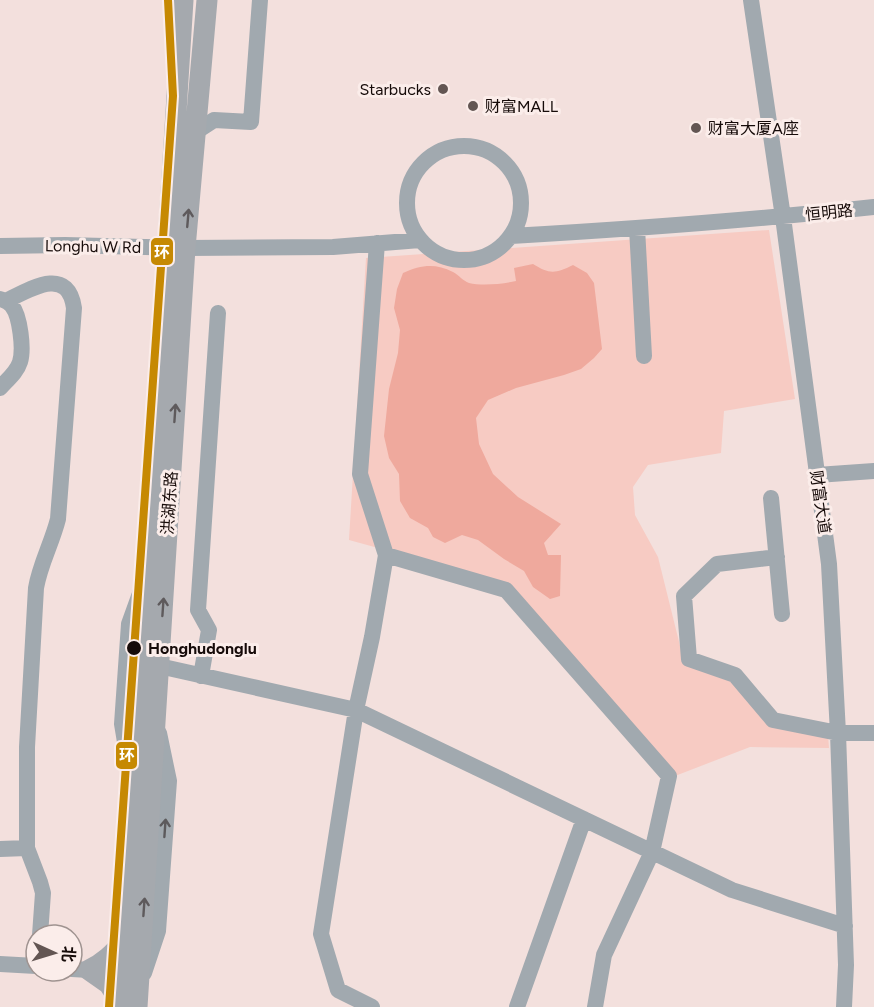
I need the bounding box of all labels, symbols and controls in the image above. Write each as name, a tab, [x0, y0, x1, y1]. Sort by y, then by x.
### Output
place label: Starbucks	[359, 80, 431, 99]
marker: Starbucks	[436, 82, 450, 96]
place label: 财富MALL	[485, 97, 559, 116]
marker: 财富MALL	[466, 99, 480, 113]
place label: 财富大厦A座	[708, 119, 799, 138]
marker: 财富大厦A座	[689, 121, 703, 135]
street label: 恒明路	[804, 201, 854, 224]
one-way arrow	[182, 209, 193, 229]
street label: Longhu W Rd	[45, 236, 141, 257]
line badge: 环	[150, 237, 174, 266]
text: 环	[154, 243, 170, 262]
one-way arrow	[170, 403, 181, 423]
street label: 财富大道	[807, 469, 834, 535]
street label: 洪湖东路	[158, 470, 181, 536]
one-way arrow	[157, 598, 168, 618]
marker: Honghudonglu	[125, 639, 143, 657]
place label: Honghudonglu	[148, 639, 257, 658]
line badge: 环	[115, 741, 138, 770]
text: 环	[119, 746, 135, 765]
one-way arrow	[160, 819, 171, 839]
one-way arrow	[138, 897, 149, 917]
north arrow	[24, 923, 84, 983]
text: 北	[58, 945, 79, 963]

